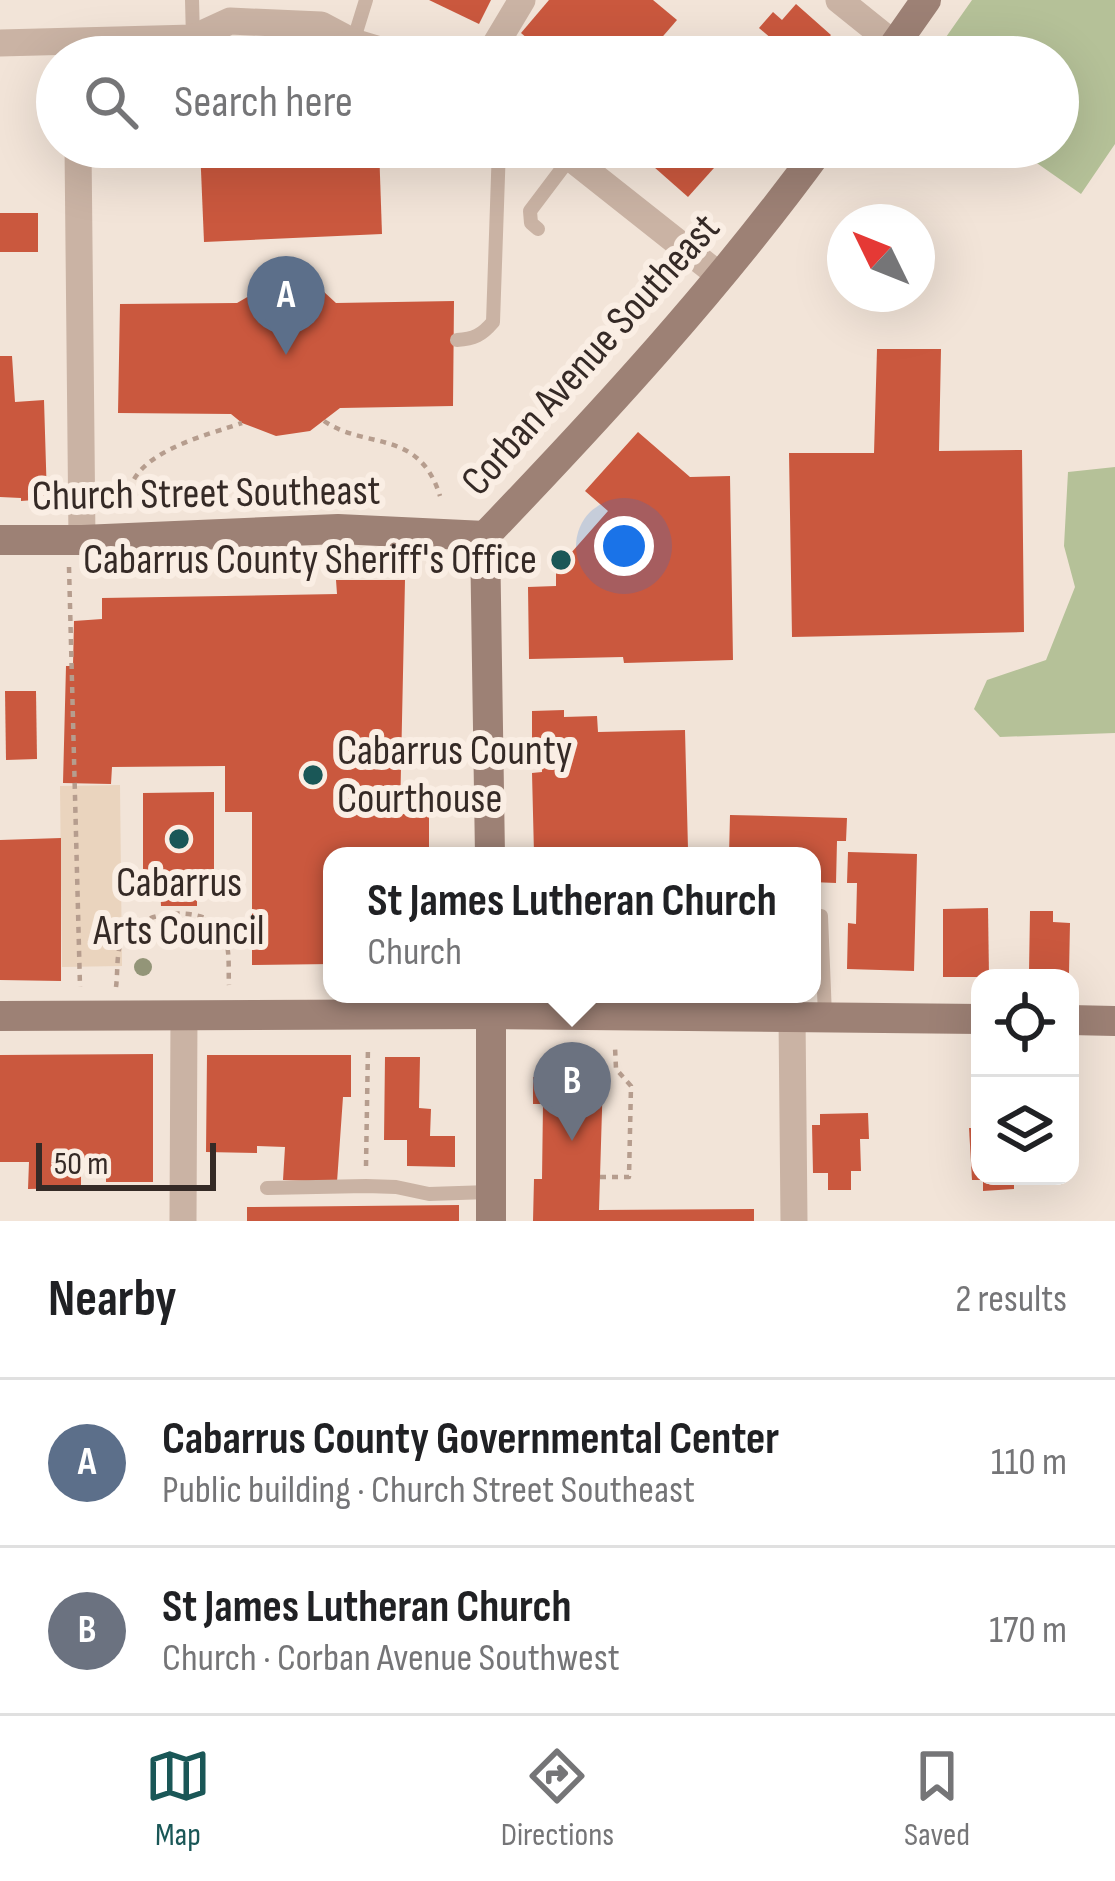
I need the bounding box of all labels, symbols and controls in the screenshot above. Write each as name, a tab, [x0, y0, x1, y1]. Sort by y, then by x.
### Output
search box	[36, 36, 1079, 168]
icon: search	[78, 69, 144, 135]
text: Search here	[174, 75, 353, 130]
street label: Corban Avenue Southeast	[451, 204, 731, 506]
north arrow	[827, 204, 935, 312]
pin: A	[247, 256, 325, 355]
street label: Church Street Southeast	[31, 465, 381, 523]
your location	[594, 516, 654, 576]
place label: Cabarrus County Sheriff's Office	[83, 535, 537, 586]
marker: Cabarrus County Sheriff's Office	[548, 547, 574, 573]
place label: Cabarrus County Courthouse	[337, 726, 572, 825]
marker: Cabarrus County Courthouse	[300, 762, 326, 788]
marker: Cabarrus Arts Council	[166, 826, 192, 852]
popup	[323, 847, 821, 1003]
place label: Cabarrus Arts Council	[93, 858, 264, 957]
text: St James Lutheran Church	[367, 874, 777, 929]
text: Church	[367, 929, 462, 976]
map controls	[971, 969, 1079, 1185]
button: locate	[971, 969, 1079, 1077]
pin: B	[533, 1042, 611, 1141]
button: layers	[971, 1077, 1079, 1185]
scale bar	[36, 1137, 216, 1190]
text: 50 m	[54, 1144, 108, 1184]
text: Nearby	[48, 1269, 177, 1330]
text: 2 results	[955, 1276, 1067, 1323]
text: Cabarrus County Governmental Center	[162, 1412, 779, 1467]
text: A	[78, 1439, 96, 1486]
text: 110 m	[991, 1439, 1067, 1486]
text: Public building · Church Street Southeast	[162, 1467, 695, 1514]
text: St James Lutheran Church	[162, 1580, 571, 1635]
text: B	[78, 1607, 96, 1654]
text: 170 m	[989, 1607, 1067, 1654]
text: Church · Corban Avenue Southwest	[162, 1635, 620, 1682]
tab: Map	[145, 1743, 211, 1855]
tab: Directions	[501, 1743, 614, 1855]
tab: Saved	[904, 1743, 970, 1855]

